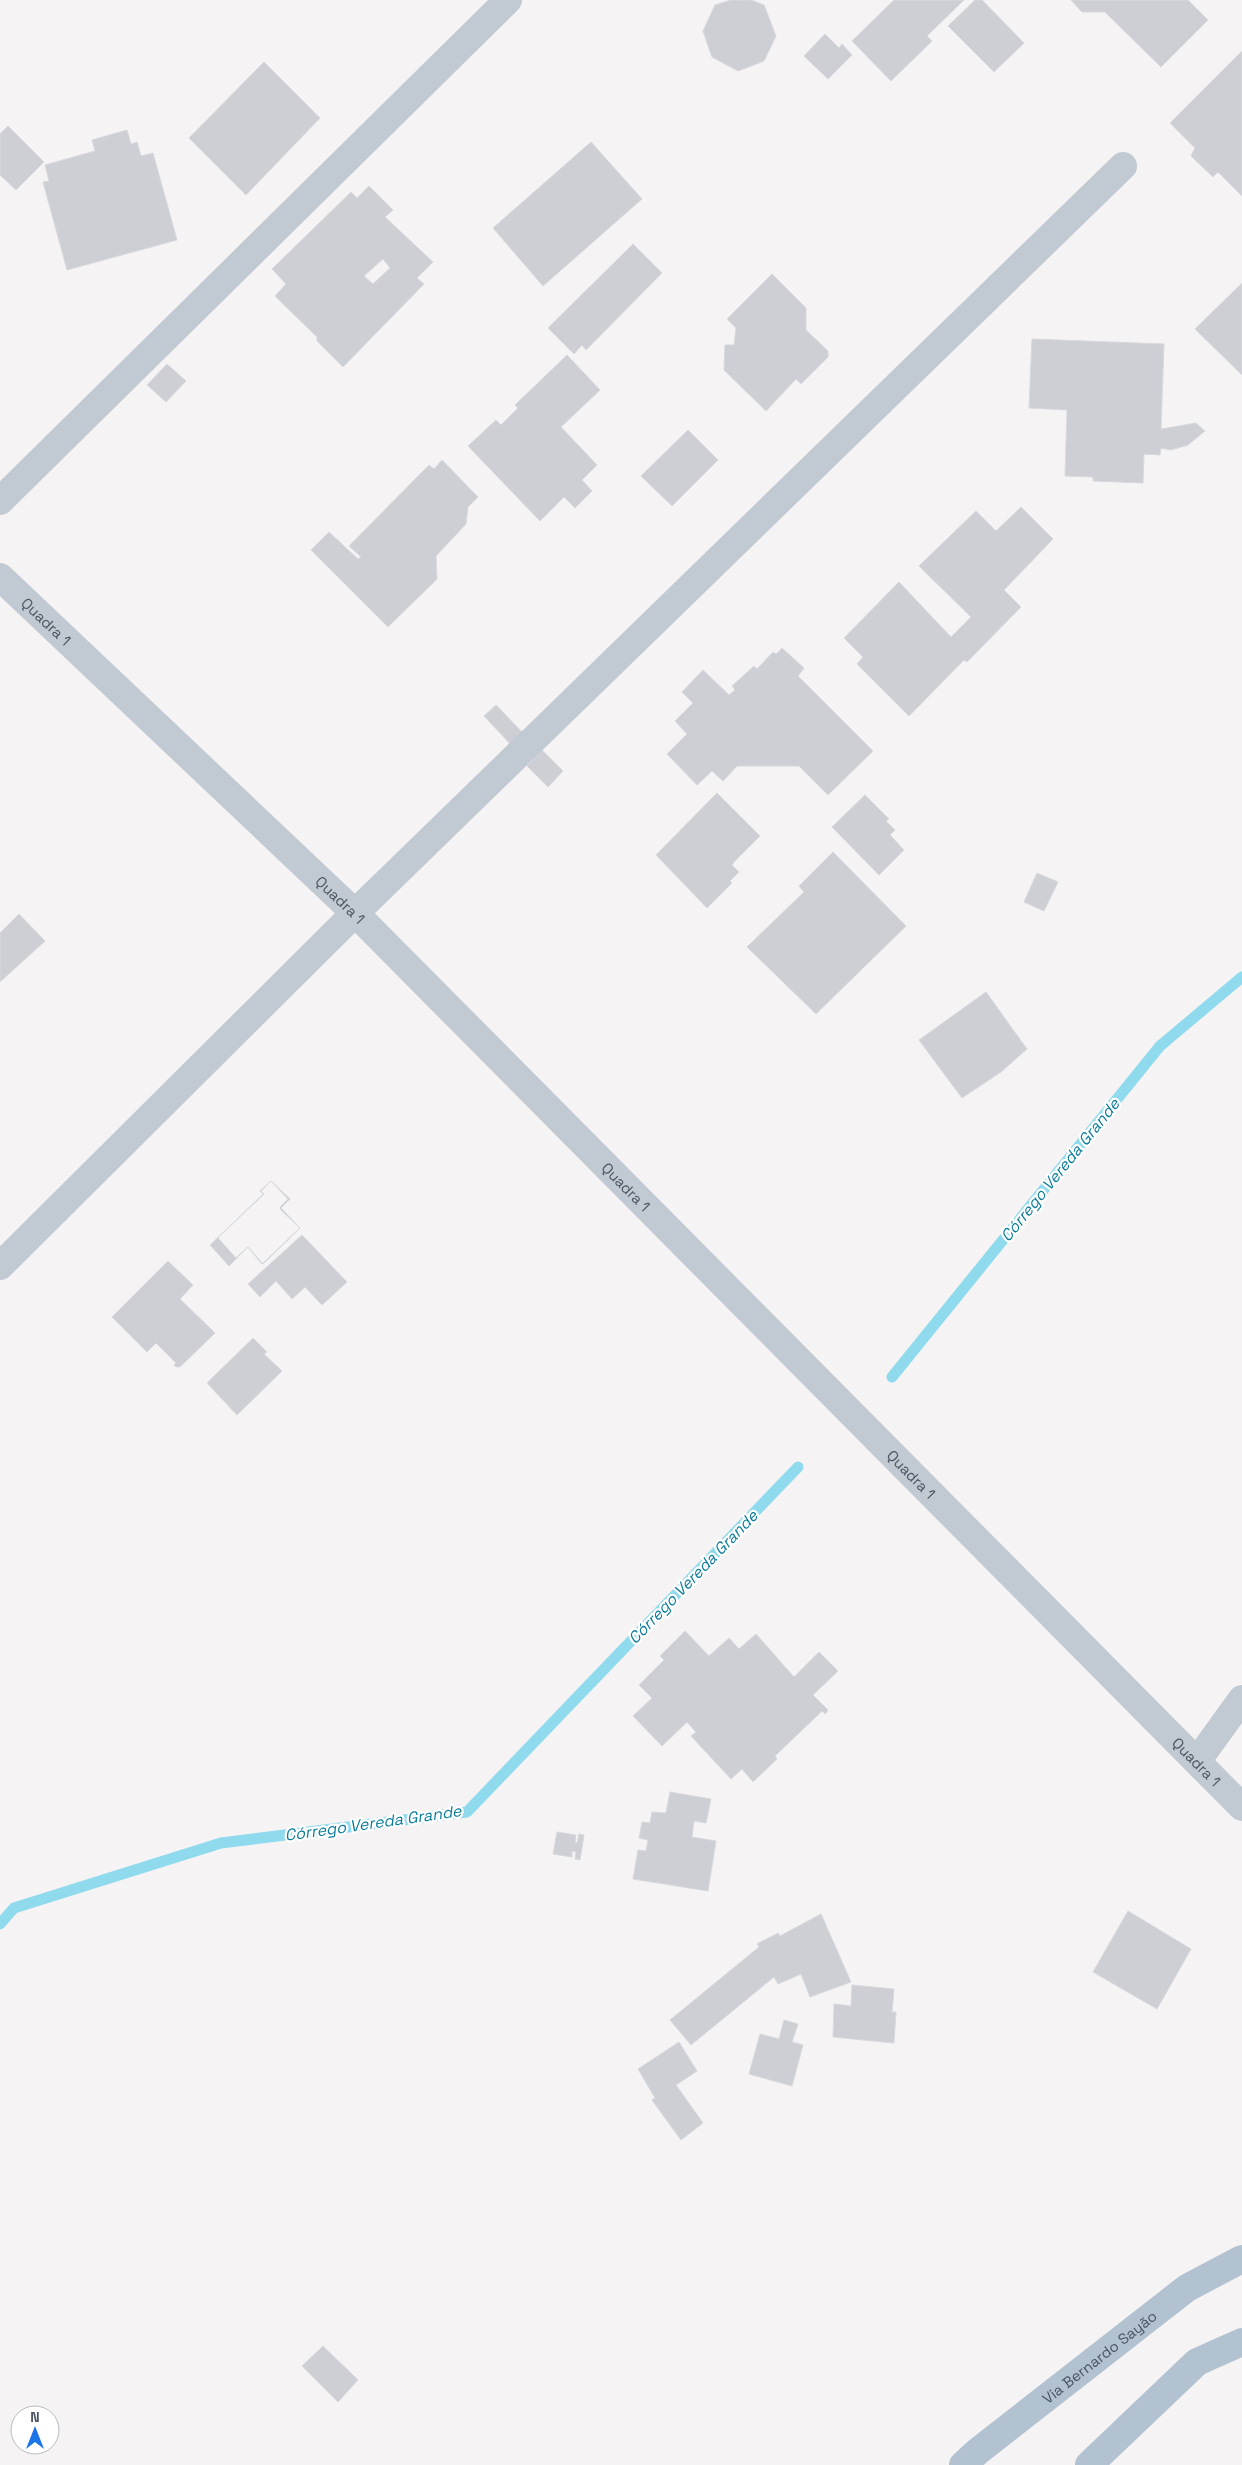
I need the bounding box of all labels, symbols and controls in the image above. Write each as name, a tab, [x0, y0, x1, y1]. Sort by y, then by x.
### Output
street label: Quadra 1	[18, 593, 75, 649]
street label: Quadra 1	[312, 871, 369, 927]
water label: Córrego Vereda Grande	[996, 1094, 1125, 1246]
street label: Quadra 1	[598, 1158, 655, 1215]
street label: Quadra 1	[883, 1445, 940, 1502]
water label: Córrego Vereda Grande	[624, 1505, 763, 1648]
street label: Quadra 1	[1168, 1733, 1225, 1790]
water label: Córrego Vereda Grande	[283, 1800, 463, 1846]
street label: Via Bernardo Sayão	[1038, 2306, 1160, 2407]
north arrow	[10, 2405, 60, 2455]
text: N	[30, 2408, 40, 2426]

